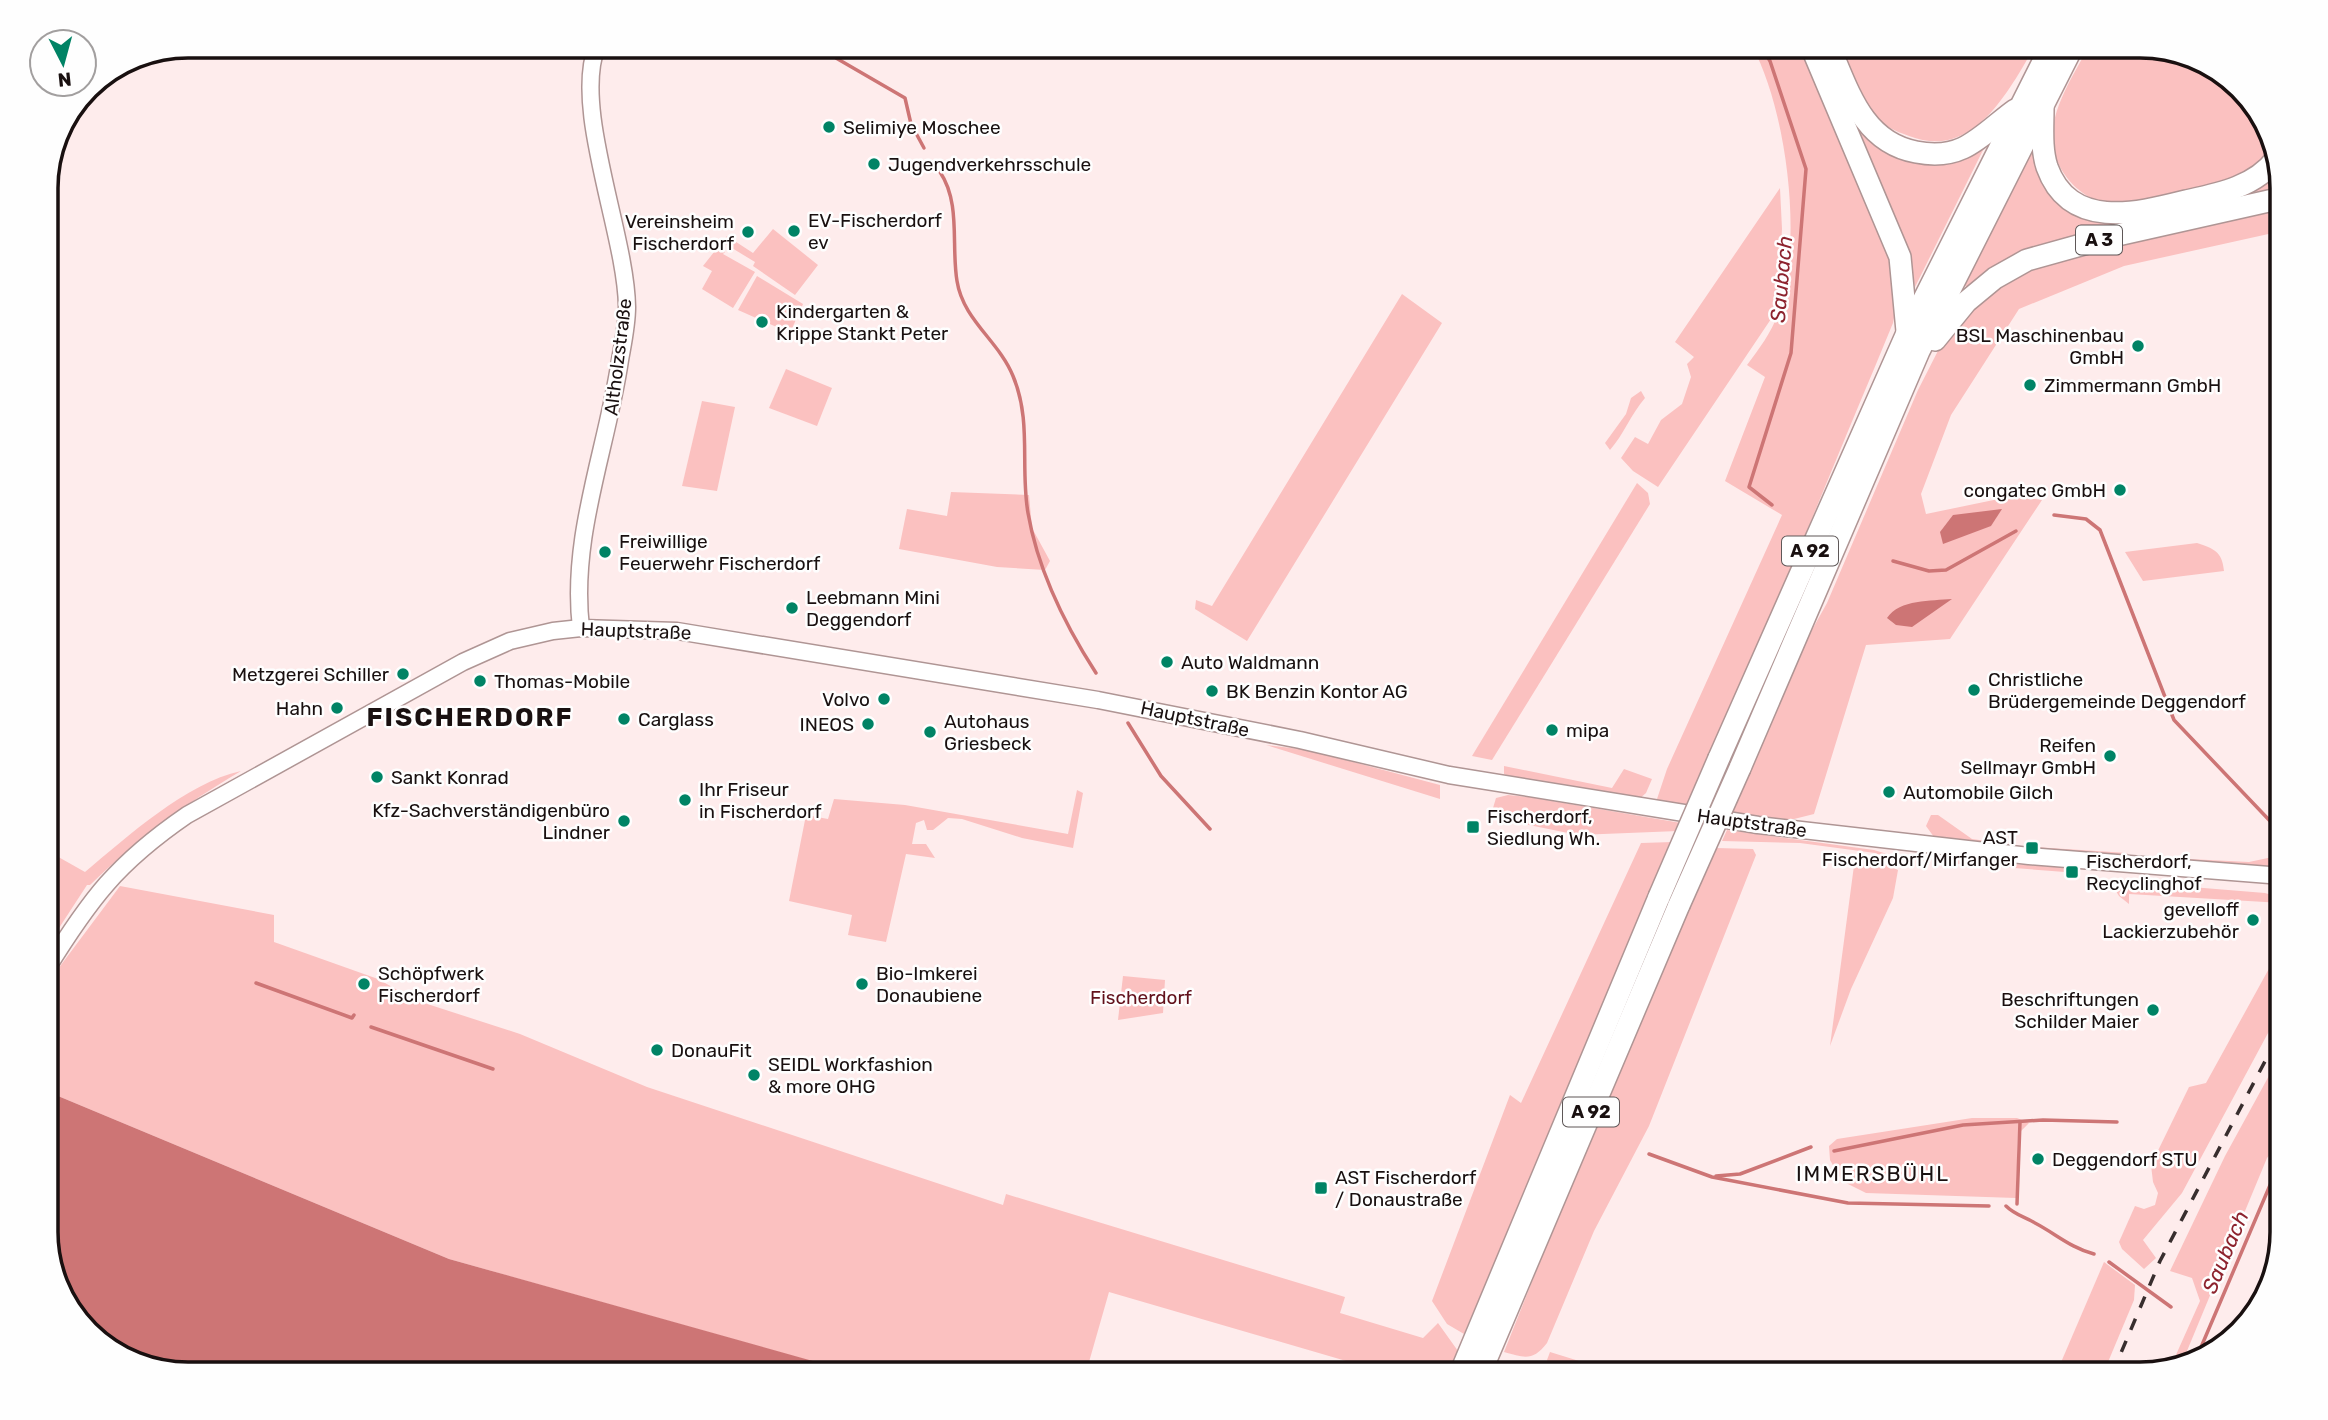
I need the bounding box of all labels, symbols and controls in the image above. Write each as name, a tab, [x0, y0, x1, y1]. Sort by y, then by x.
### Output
north arrow	[28, 28, 98, 98]
text: N	[57, 67, 73, 92]
place label: Selimiye Moschee	[843, 116, 1001, 139]
marker: Selimiye Moschee	[821, 119, 837, 135]
place label: Jugendverkehrsschule	[888, 153, 1091, 176]
marker: Jugendverkehrsschule	[866, 156, 882, 172]
place label: EV-Fischerdorf ev	[808, 209, 943, 254]
place label: Vereinsheim Fischerdorf	[625, 210, 735, 255]
marker: EV-Fischerdorf ev	[786, 223, 802, 239]
marker: Vereinsheim Fischerdorf	[740, 224, 756, 240]
road number: A 3	[2076, 226, 2122, 254]
water label: Saubach	[1765, 235, 1797, 323]
street label: Altholzstraße	[599, 297, 637, 417]
place label: Kindergarten & Krippe Stankt Peter	[776, 300, 949, 345]
marker: Kindergarten & Krippe Stankt Peter	[754, 314, 770, 330]
place label: BSL Maschinenbau GmbH	[1956, 324, 2124, 369]
marker: BSL Maschinenbau GmbH	[2130, 338, 2146, 354]
place label: Zimmermann GmbH	[2044, 374, 2221, 397]
marker: Zimmermann GmbH	[2022, 377, 2038, 393]
place label: congatec GmbH	[1963, 479, 2106, 502]
marker: congatec GmbH	[2112, 482, 2128, 498]
place label: Freiwillige Feuerwehr Fischerdorf	[619, 530, 821, 575]
road number: A 92	[1782, 536, 1838, 566]
marker: Freiwillige Feuerwehr Fischerdorf	[597, 544, 613, 560]
place label: Leebmann Mini Deggendorf	[806, 586, 940, 631]
marker: Leebmann Mini Deggendorf	[784, 600, 800, 616]
street label: Hauptstraße	[580, 618, 692, 644]
place label: Auto Waldmann	[1181, 651, 1319, 674]
marker: Auto Waldmann	[1159, 654, 1175, 670]
place label: Metzgerei Schiller	[232, 663, 390, 686]
marker: Metzgerei Schiller	[395, 666, 411, 682]
place label: Christliche Brüdergemeinde Deggendorf	[1988, 668, 2247, 713]
place label: Thomas-Mobile	[494, 670, 630, 693]
marker: Thomas-Mobile	[472, 673, 488, 689]
place label: BK Benzin Kontor AG	[1226, 680, 1408, 703]
marker: Christliche Brüdergemeinde Deggendorf	[1966, 682, 1982, 698]
marker: BK Benzin Kontor AG	[1204, 683, 1220, 699]
place label: Volvo	[822, 688, 870, 711]
marker: Volvo	[876, 691, 892, 707]
street label: Hauptstraße	[1138, 696, 1252, 742]
place label: Hahn	[276, 697, 323, 720]
marker: Hahn	[329, 700, 345, 716]
district label: FISCHERDORF	[366, 702, 574, 733]
place label: Carglass	[638, 708, 714, 731]
place label: Autohaus Griesbeck	[944, 710, 1032, 755]
marker: Carglass	[616, 711, 632, 727]
place label: INEOS	[800, 713, 854, 736]
marker: INEOS	[860, 716, 876, 732]
place label: mipa	[1566, 719, 1609, 742]
marker: mipa	[1544, 722, 1560, 738]
marker: Autohaus Griesbeck	[922, 724, 938, 740]
place label: Reifen Sellmayr GmbH	[1961, 734, 2096, 779]
marker: Reifen Sellmayr GmbH	[2102, 748, 2118, 764]
place label: Sankt Konrad	[391, 766, 509, 789]
marker: Sankt Konrad	[369, 769, 385, 785]
place label: Ihr Friseur in Fischerdorf	[699, 778, 822, 823]
place label: Automobile Gilch	[1903, 781, 2053, 804]
marker: Automobile Gilch	[1881, 784, 1897, 800]
marker: Ihr Friseur in Fischerdorf	[677, 792, 693, 808]
place label: Kfz-Sachverständigenbüro Lindner	[372, 799, 611, 844]
street label: Hauptstraße	[1696, 804, 1808, 842]
place label: Fischerdorf, Siedlung Wh.	[1487, 805, 1600, 850]
marker: Kfz-Sachverständigenbüro Lindner	[616, 813, 632, 829]
marker: Fischerdorf, Siedlung Wh.	[1465, 819, 1481, 835]
place label: AST Fischerdorf/Mirfanger	[1822, 826, 2019, 871]
marker: AST Fischerdorf/Mirfanger	[2024, 840, 2040, 856]
place label: Fischerdorf, Recyclinghof	[2086, 850, 2202, 895]
marker: Fischerdorf, Recyclinghof	[2064, 864, 2080, 880]
place label: gevelloff Lackierzubehör	[2102, 898, 2240, 943]
marker: gevelloff Lackierzubehör	[2245, 912, 2261, 928]
place label: Schöpfwerk Fischerdorf	[378, 962, 484, 1007]
place label: Bio-Imkerei Donaubiene	[876, 962, 982, 1007]
marker: Schöpfwerk Fischerdorf	[356, 976, 372, 992]
marker: Bio-Imkerei Donaubiene	[854, 976, 870, 992]
park label: Fischerdorf	[1090, 986, 1193, 1009]
place label: Beschriftungen Schilder Maier	[2001, 988, 2140, 1033]
marker: Beschriftungen Schilder Maier	[2145, 1002, 2161, 1018]
place label: DonauFit	[671, 1039, 752, 1062]
marker: DonauFit	[649, 1042, 665, 1058]
place label: SEIDL Workfashion & more OHG	[768, 1053, 933, 1098]
marker: SEIDL Workfashion & more OHG	[746, 1067, 762, 1083]
road number: A 92	[1563, 1098, 1619, 1126]
place label: Deggendorf STU	[2052, 1148, 2198, 1171]
marker: Deggendorf STU	[2030, 1151, 2046, 1167]
district label: IMMERSBÜHL	[1796, 1161, 1950, 1186]
place label: AST Fischerdorf / Donaustraße	[1335, 1166, 1477, 1211]
marker: AST Fischerdorf / Donaustraße	[1313, 1180, 1329, 1196]
water label: Saubach	[2196, 1207, 2254, 1297]

